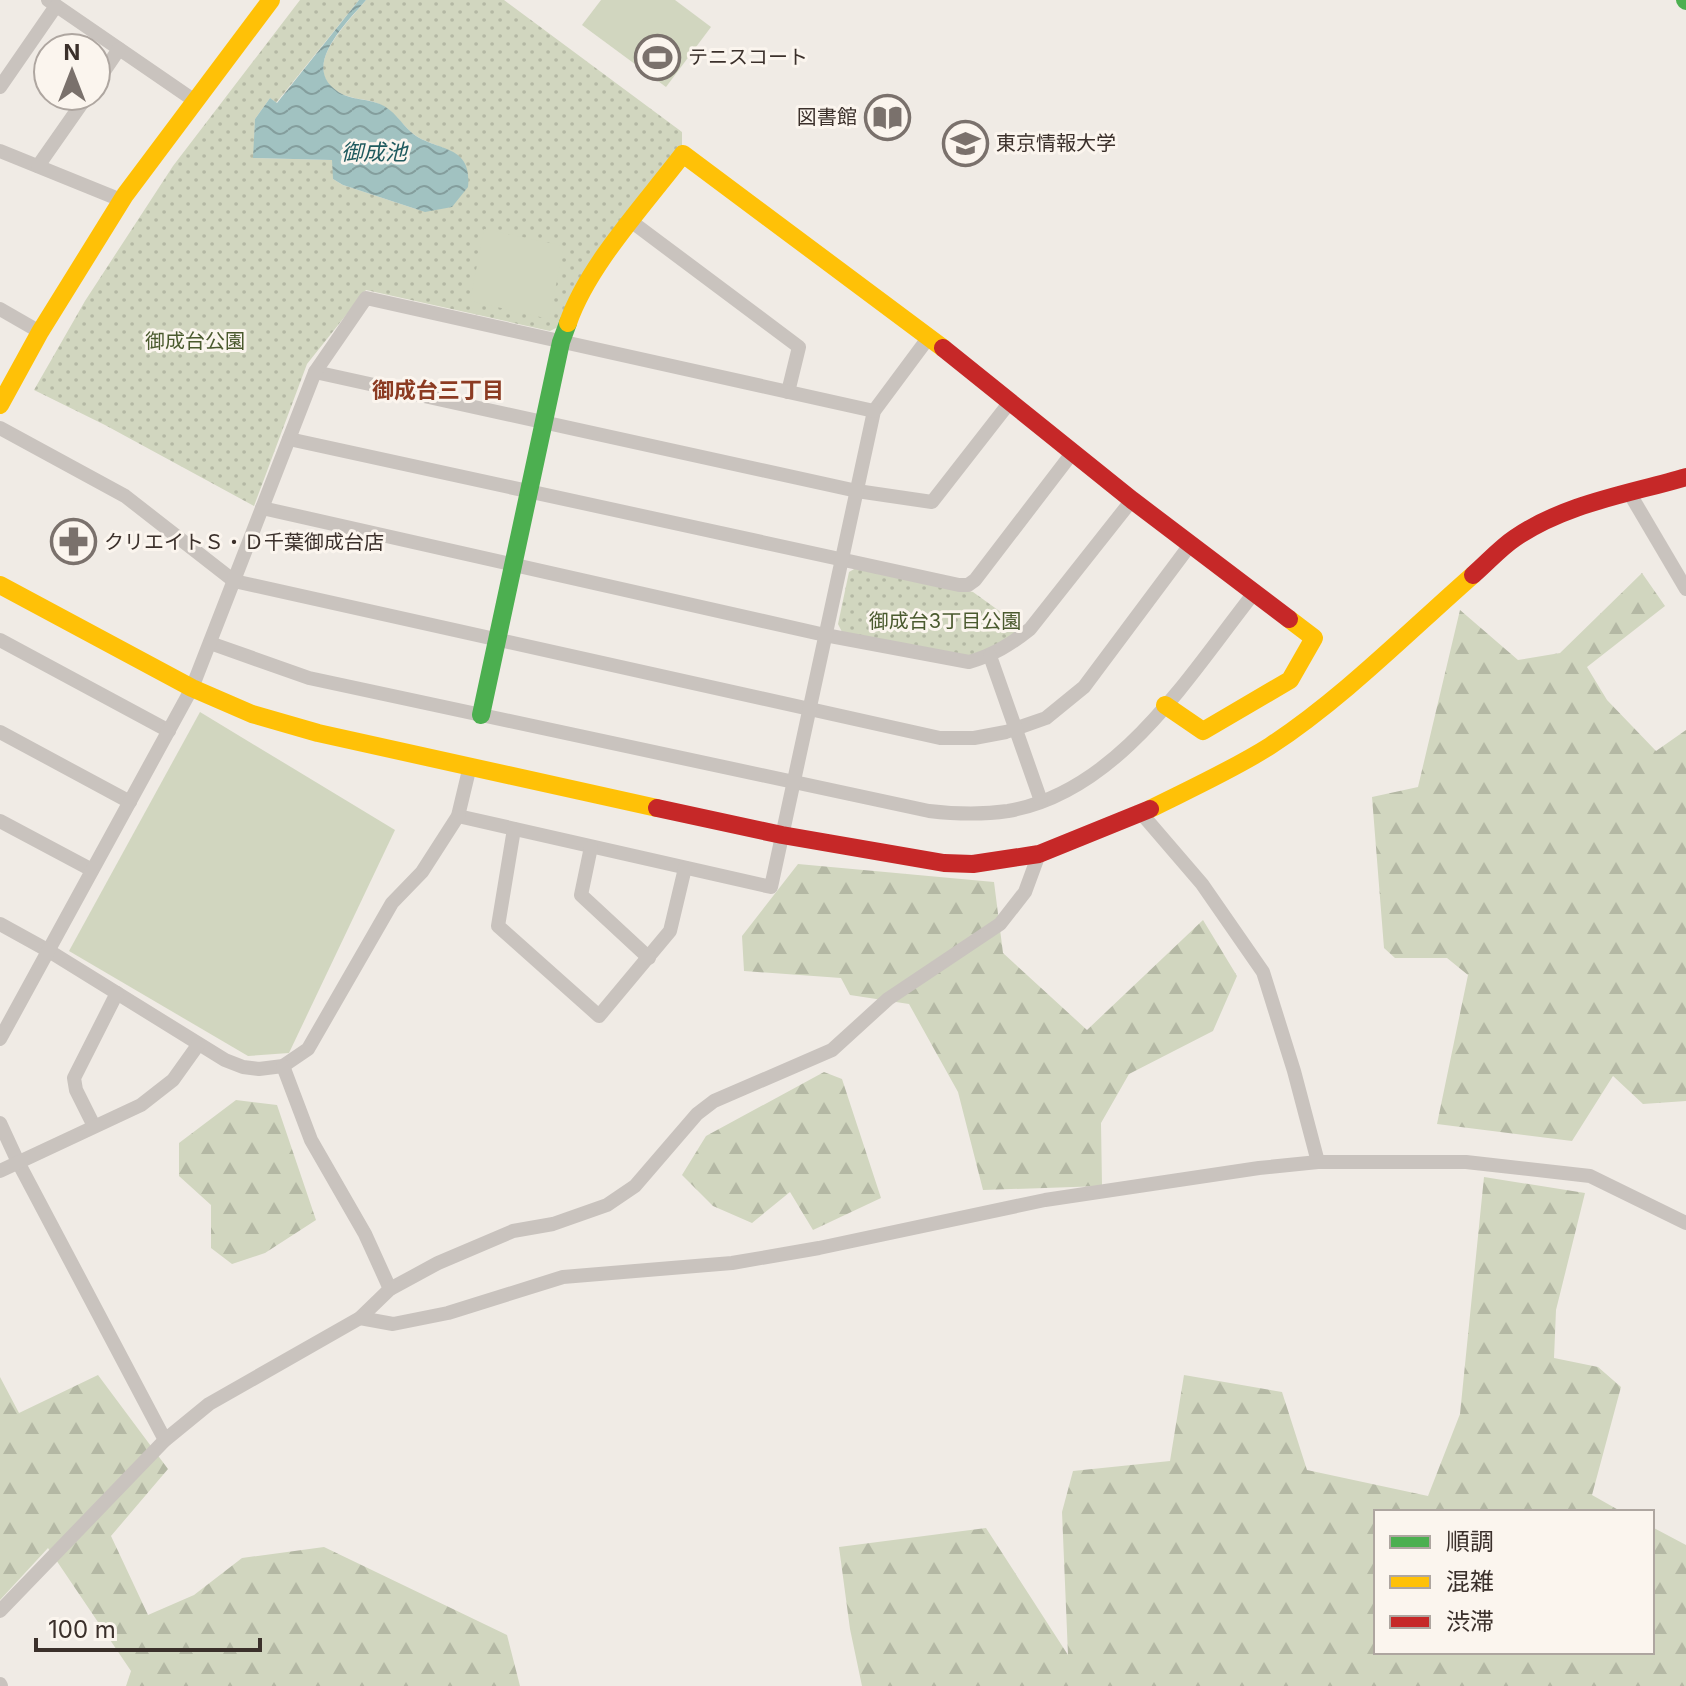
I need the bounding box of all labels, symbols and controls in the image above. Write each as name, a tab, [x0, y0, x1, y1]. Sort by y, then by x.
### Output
north arrow	[32, 32, 112, 112]
sports icon: テニスコート	[633, 33, 681, 81]
text: N	[64, 39, 80, 65]
place label: テニスコート	[688, 45, 808, 69]
library icon: 図書館	[864, 93, 912, 141]
place label: 図書館	[797, 105, 857, 129]
school or university icon: 東京情報大学	[941, 119, 989, 167]
place label: 東京情報大学	[996, 131, 1116, 155]
water label: 御成池	[341, 139, 409, 165]
park label: 御成台公園	[145, 329, 245, 353]
district label: 御成台三丁目	[372, 377, 504, 403]
pharmacy icon: クリエイトＳ・Ｄ千葉御成台店	[49, 518, 97, 566]
place label: クリエイトＳ・Ｄ千葉御成台店	[104, 530, 384, 554]
park label: 御成台3丁目公園	[869, 609, 1021, 633]
legend	[1374, 1510, 1654, 1654]
text: 順調	[1446, 1527, 1494, 1556]
text: 混雑	[1446, 1567, 1494, 1596]
scale bar	[36, 1602, 260, 1652]
text: 渋滞	[1446, 1607, 1494, 1636]
text: 100 m	[48, 1615, 116, 1644]

